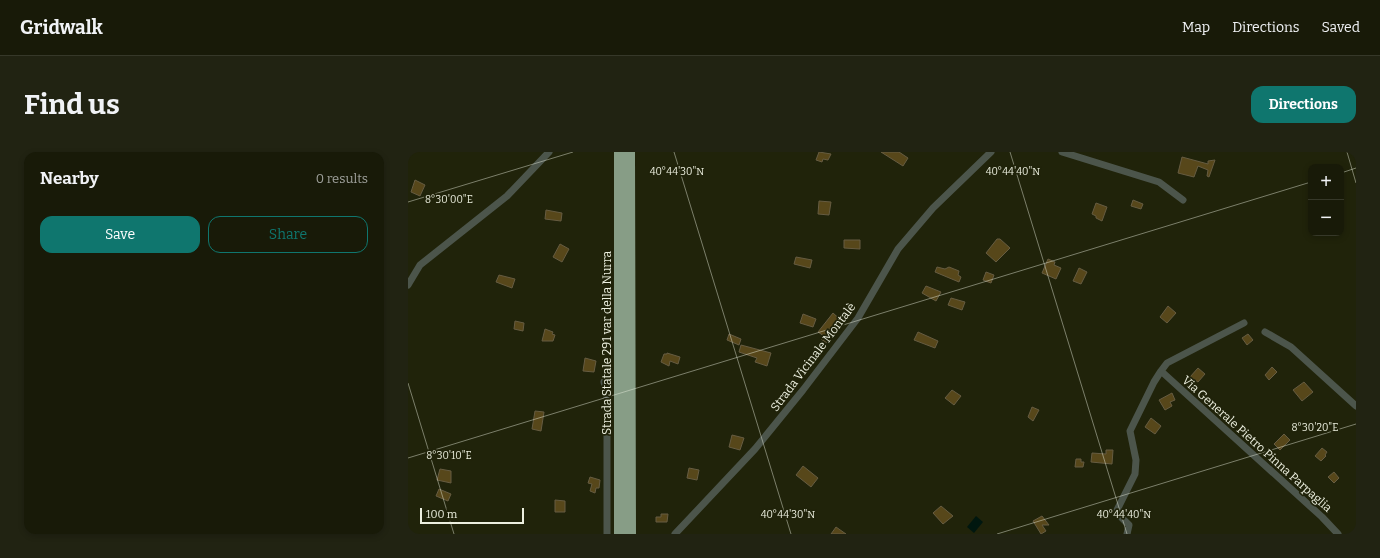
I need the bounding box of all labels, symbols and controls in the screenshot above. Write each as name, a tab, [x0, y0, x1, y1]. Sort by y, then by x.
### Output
text: Gridwalk	[20, 16, 103, 39]
text: Map	[1182, 19, 1210, 36]
text: Directions	[1232, 19, 1300, 36]
text: Saved	[1322, 19, 1360, 36]
button: Directions	[1251, 86, 1356, 123]
text: Find us	[24, 88, 120, 121]
map controls	[1308, 164, 1344, 236]
button: +	[1308, 164, 1344, 200]
text: 40°44'30"N	[650, 166, 704, 178]
text: 40°44'40"N	[986, 166, 1040, 178]
text: Nearby	[40, 168, 99, 189]
text: 0 results	[316, 171, 368, 186]
text: 8°30'00"E	[425, 194, 473, 206]
button: −	[1308, 200, 1344, 236]
button: Save	[40, 216, 200, 253]
button: Share	[208, 216, 368, 253]
street label: Strada Statale 291 var della Nurra	[600, 251, 614, 435]
street label: Strada Vicinale Montalè	[768, 300, 858, 414]
street label: Via Generale Pietro Pinna Parpaglia	[1179, 373, 1335, 515]
text: 8°30'20"E	[1292, 422, 1338, 434]
text: 8°30'10"E	[426, 450, 472, 462]
scale bar	[420, 506, 524, 525]
text: 100 m	[426, 508, 457, 521]
text: 40°44'30"N	[761, 509, 815, 521]
text: 40°44'40"N	[1097, 509, 1151, 521]

